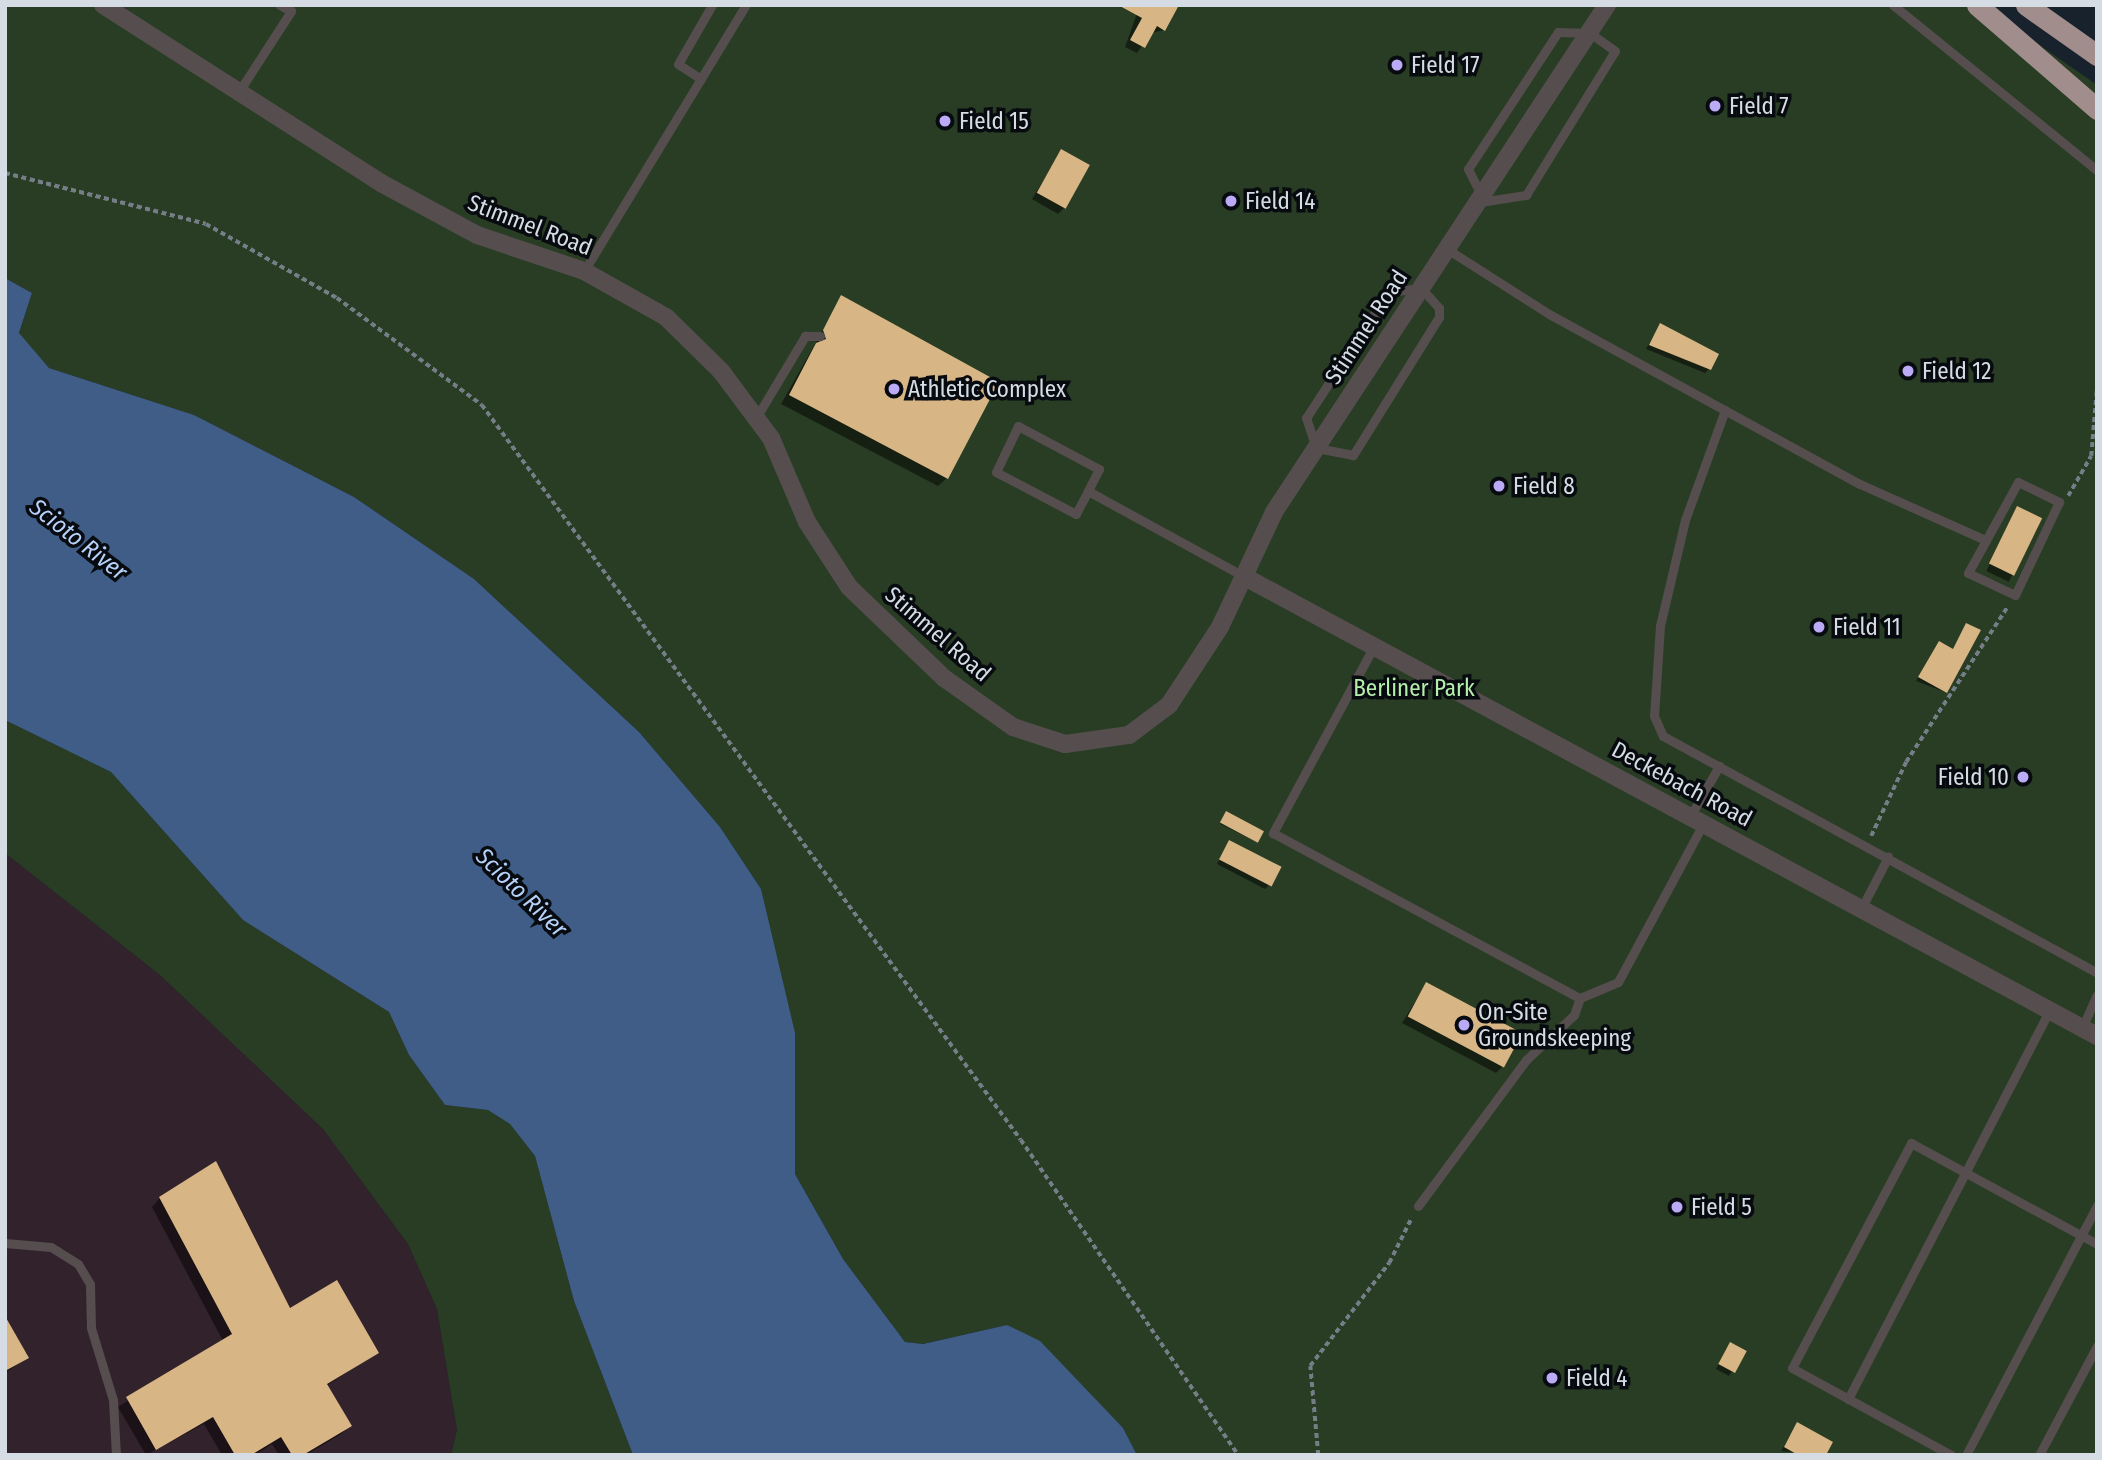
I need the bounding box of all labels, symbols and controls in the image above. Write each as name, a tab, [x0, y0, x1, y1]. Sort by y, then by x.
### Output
place label: Field 17	[1411, 51, 1479, 79]
marker: Field 17	[1389, 57, 1405, 73]
place label: Field 7	[1729, 92, 1789, 120]
marker: Field 7	[1707, 98, 1723, 114]
place label: Field 15	[959, 107, 1029, 135]
marker: Field 15	[937, 113, 953, 129]
place label: Field 14	[1245, 187, 1315, 215]
street label: Stimmel Road	[464, 189, 596, 261]
marker: Field 14	[1223, 193, 1239, 209]
street label: Stimmel Road	[1319, 265, 1413, 389]
place label: Field 12	[1922, 357, 1991, 385]
marker: Field 12	[1900, 363, 1916, 379]
place label: Athletic Complex	[908, 375, 1066, 403]
marker: Athletic Complex	[886, 381, 902, 397]
place label: Field 8	[1513, 472, 1575, 500]
marker: Field 8	[1491, 478, 1507, 494]
water label: Scioto River	[24, 493, 132, 587]
street label: Stimmel Road	[880, 581, 996, 687]
place label: Field 11	[1833, 613, 1901, 641]
marker: Field 11	[1811, 619, 1827, 635]
park label: Berliner Park	[1353, 674, 1475, 702]
street label: Deckebach Road	[1607, 735, 1757, 833]
place label: Field 10	[1938, 763, 2009, 791]
marker: Field 10	[2015, 769, 2031, 785]
water label: Scioto River	[470, 843, 572, 943]
place label: On-Site Groundskeeping	[1478, 998, 1631, 1052]
marker: On-Site Groundskeeping	[1456, 1017, 1472, 1033]
place label: Field 5	[1691, 1193, 1752, 1221]
marker: Field 5	[1669, 1199, 1685, 1215]
place label: Field 4	[1566, 1364, 1627, 1392]
marker: Field 4	[1544, 1370, 1560, 1386]

